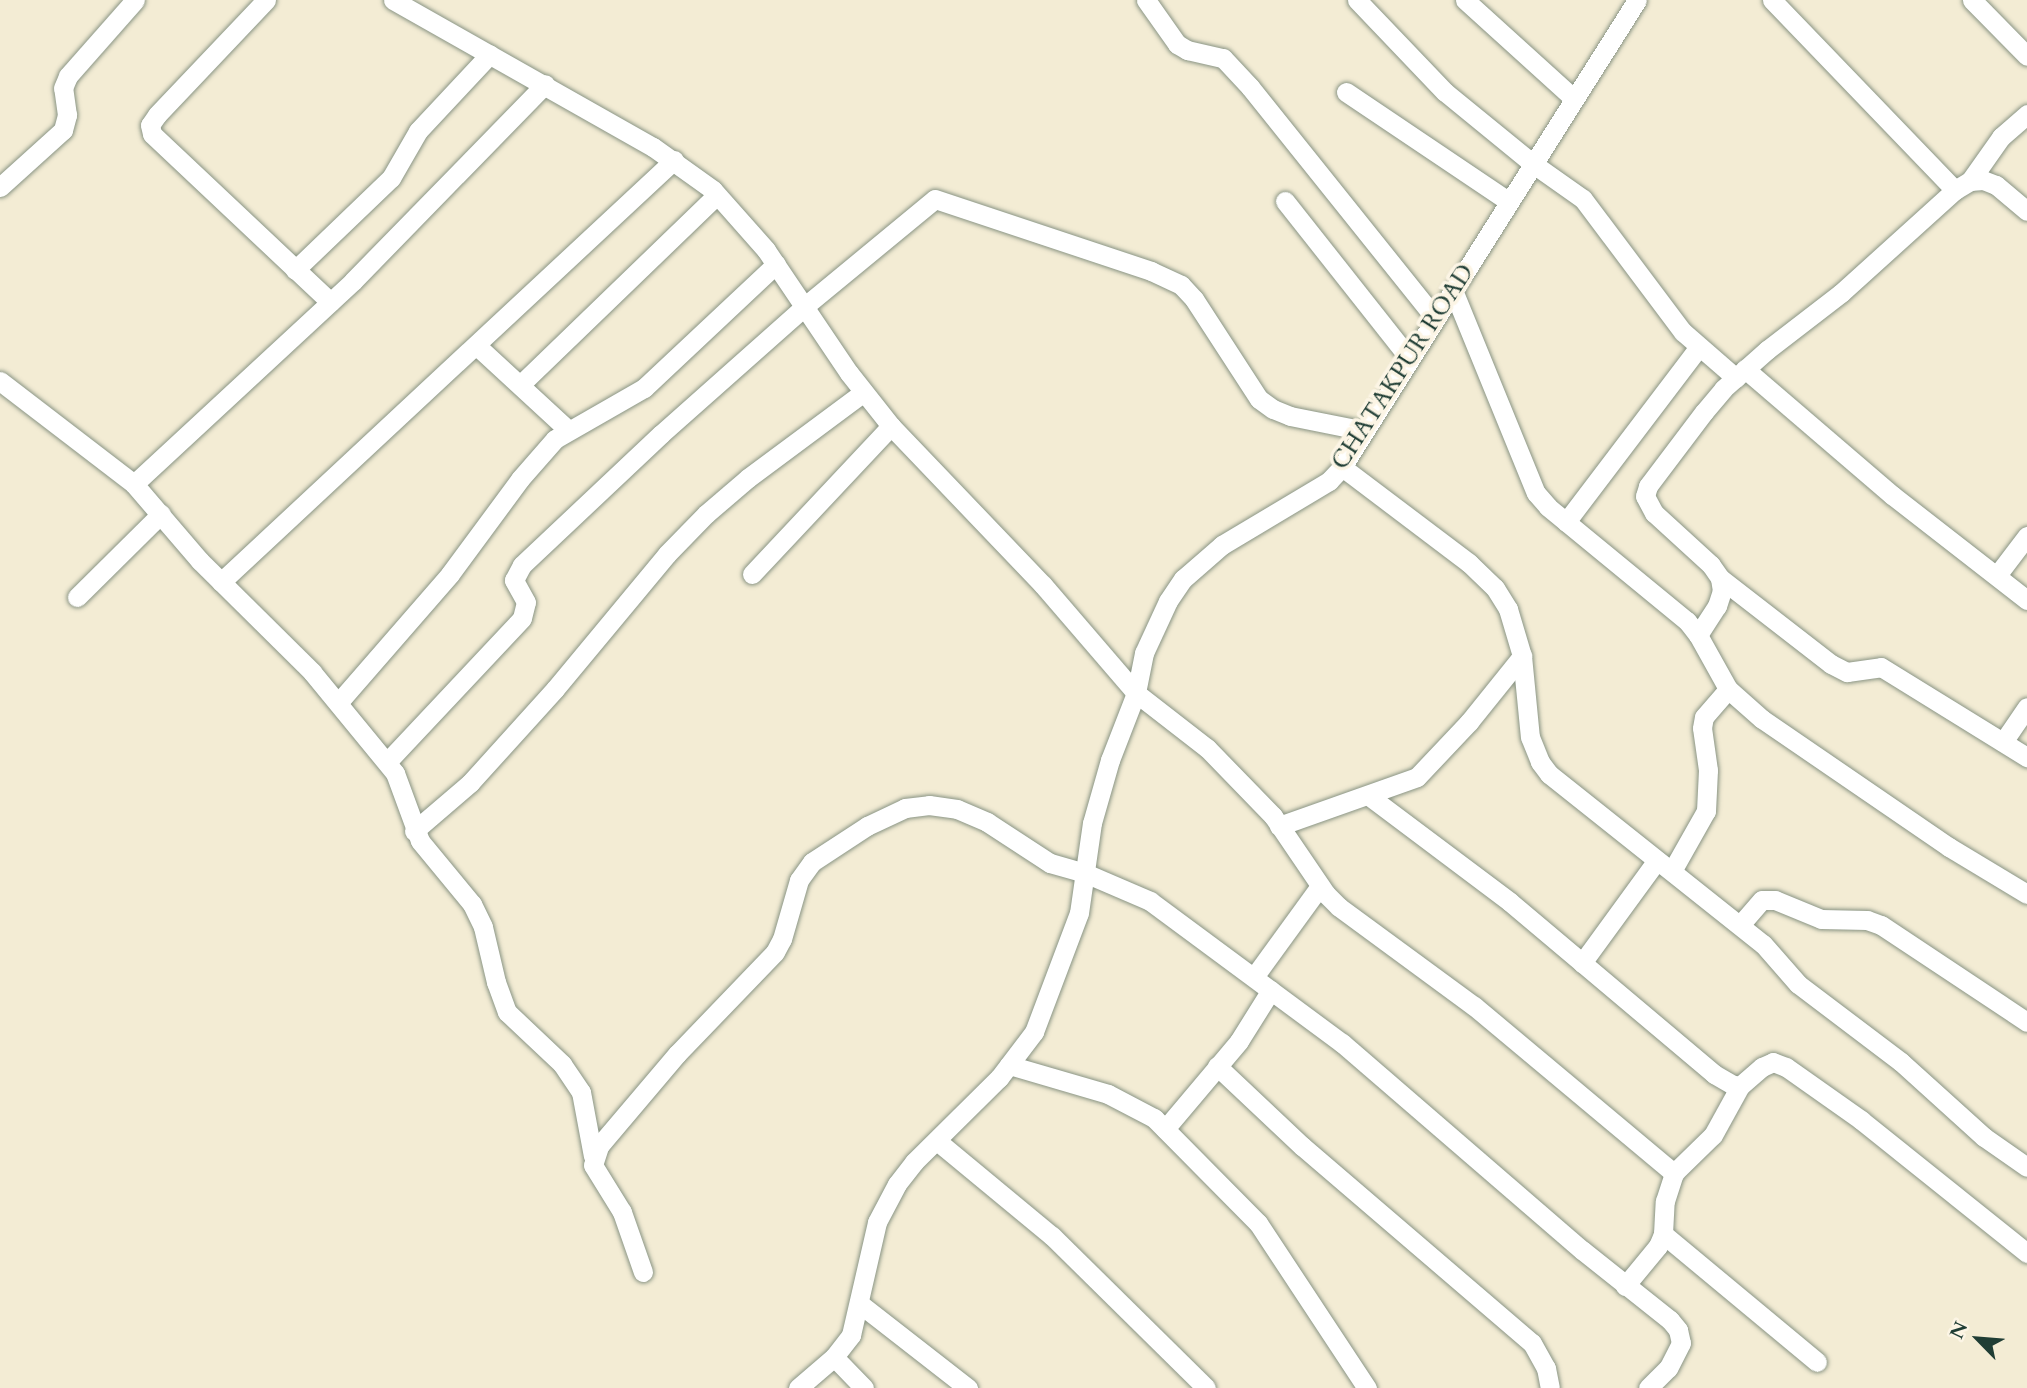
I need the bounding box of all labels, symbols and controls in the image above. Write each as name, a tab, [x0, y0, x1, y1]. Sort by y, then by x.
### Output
street label: CHATAKPUR ROAD	[1326, 259, 1480, 475]
north arrow	[1943, 1304, 2013, 1374]
text: N	[1944, 1317, 1974, 1343]

